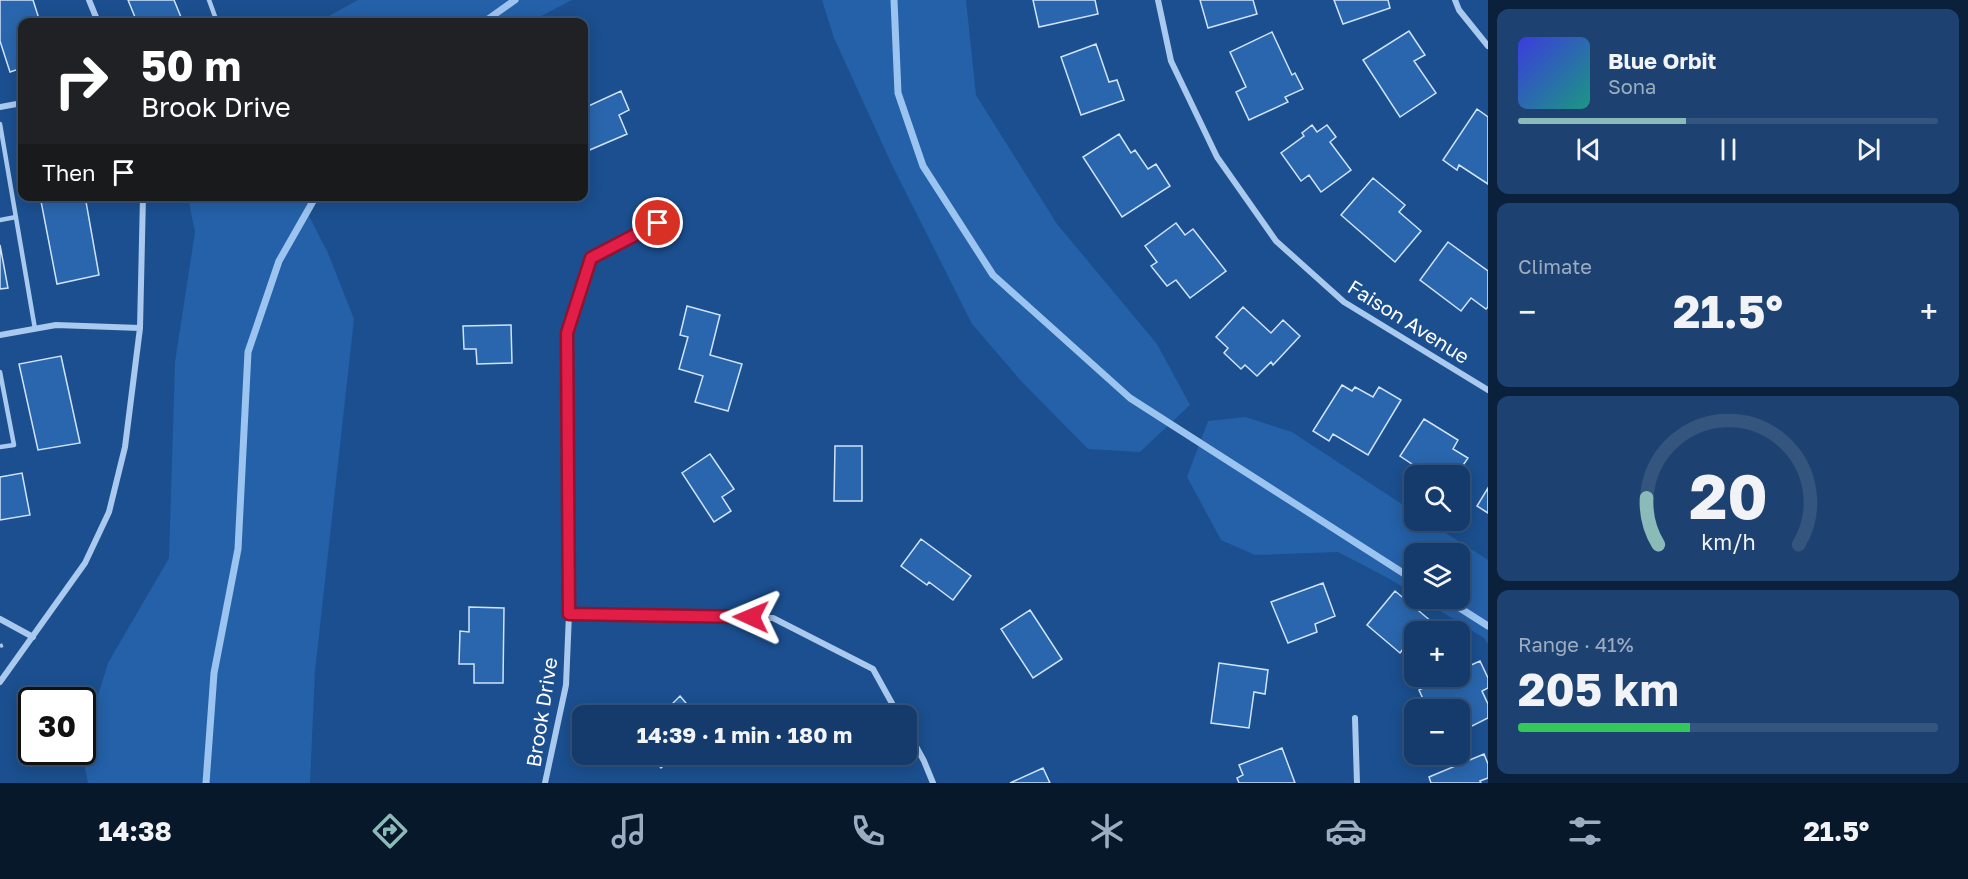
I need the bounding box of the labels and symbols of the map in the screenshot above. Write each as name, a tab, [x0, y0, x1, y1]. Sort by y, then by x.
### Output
pin	[632, 197, 683, 248]
street label: Faison Avenue	[1344, 274, 1474, 368]
position arrow	[719, 585, 783, 649]
street label: Brook Drive	[520, 655, 562, 769]
speed limit sign: 30	[18, 687, 96, 765]

